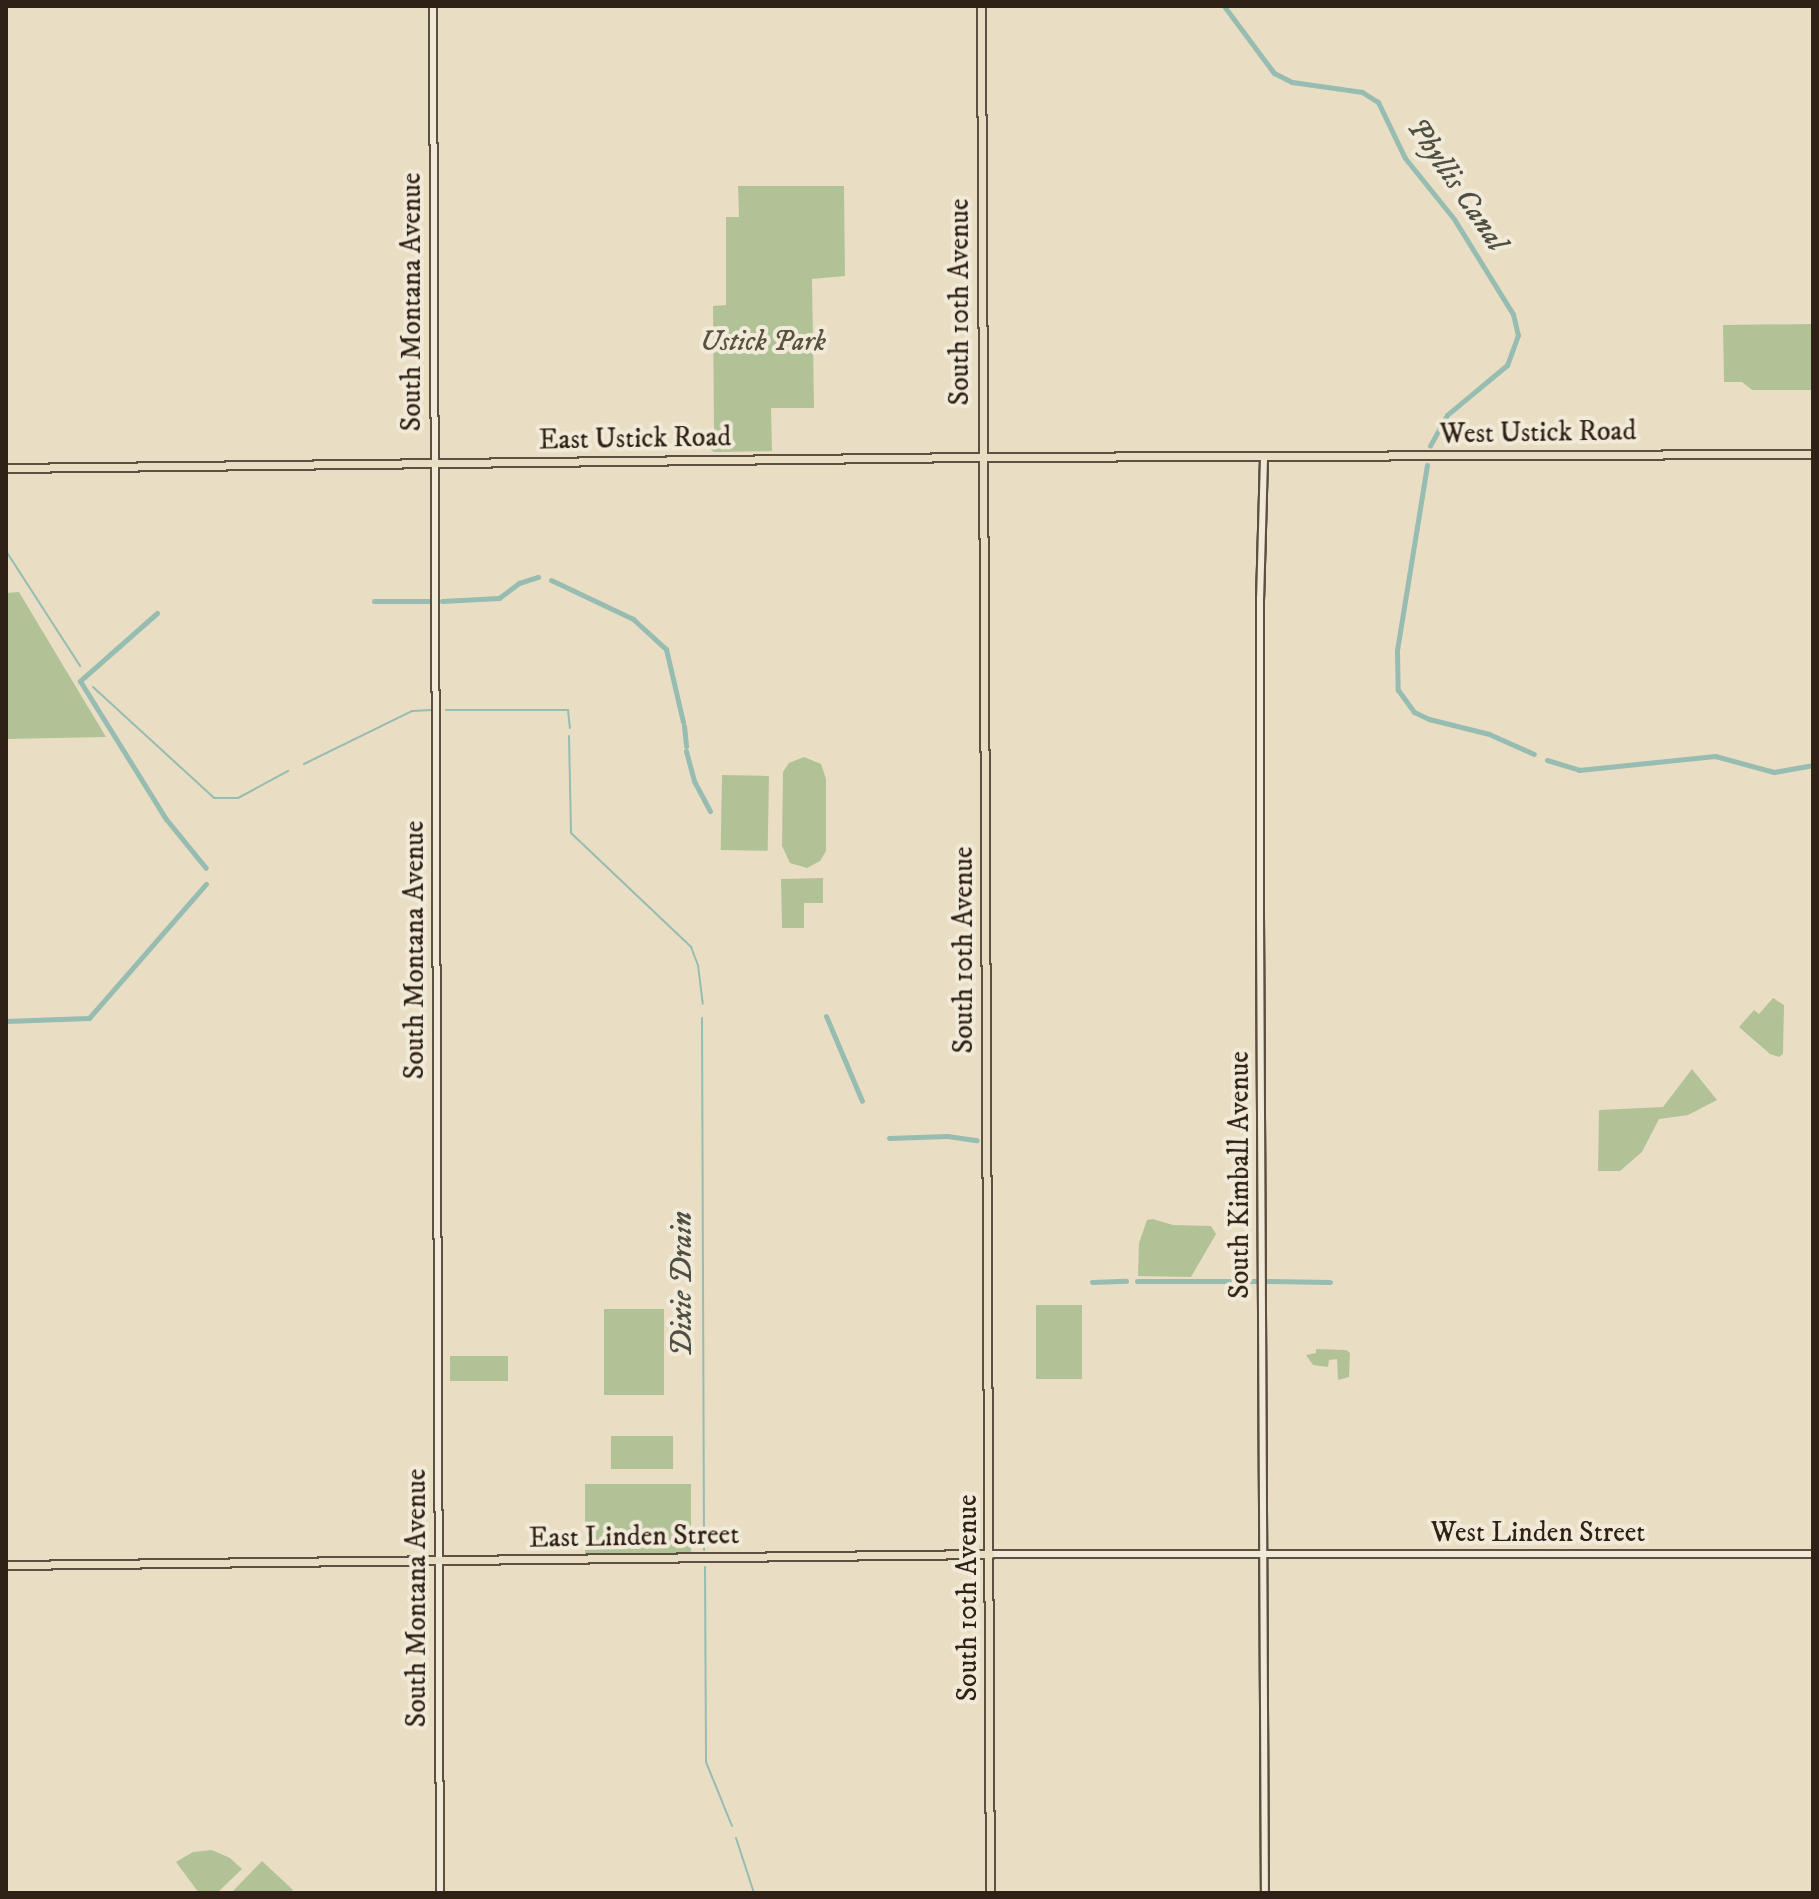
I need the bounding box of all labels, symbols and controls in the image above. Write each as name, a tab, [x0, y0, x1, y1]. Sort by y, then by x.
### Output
water label: Phyllis Canal	[1398, 111, 1514, 259]
street label: South Montana Avenue	[395, 173, 429, 431]
street label: South 10th Avenue	[943, 198, 977, 406]
park label: Ustick Park	[700, 325, 826, 359]
street label: West Ustick Road	[1439, 414, 1637, 452]
street label: East Ustick Road	[538, 421, 732, 457]
street label: South Montana Avenue	[398, 821, 432, 1079]
street label: South 10th Avenue	[947, 846, 981, 1054]
street label: South Kimball Avenue	[1223, 1051, 1257, 1299]
water label: Dixie Drain	[665, 1211, 701, 1357]
street label: South Montana Avenue	[400, 1469, 434, 1727]
street label: South 10th Avenue	[951, 1494, 985, 1702]
street label: West Linden Street	[1431, 1516, 1645, 1550]
street label: East Linden Street	[529, 1518, 739, 1556]

